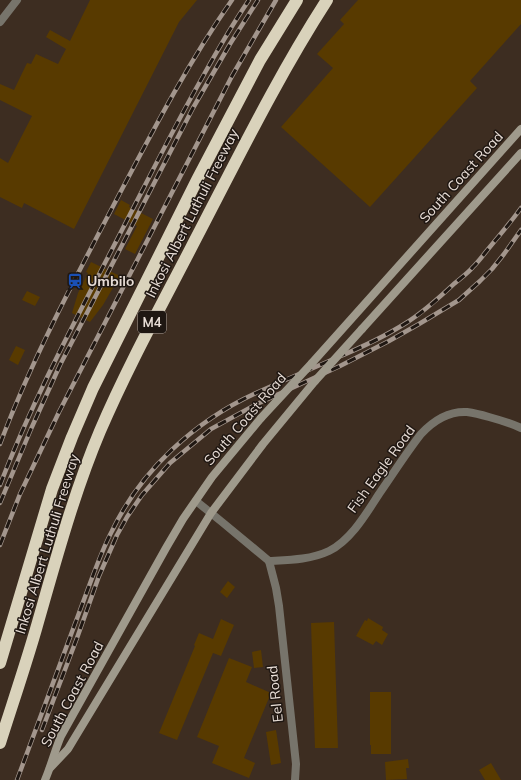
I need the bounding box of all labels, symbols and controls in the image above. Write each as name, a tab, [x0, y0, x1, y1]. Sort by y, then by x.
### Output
street label: Inkosi Albert Luthuli Freeway	[141, 125, 243, 300]
street label: South Coast Road	[415, 128, 507, 226]
station icon: Umbilo	[66, 272, 84, 290]
place label: Umbilo	[87, 272, 134, 290]
road number: M4	[138, 311, 166, 333]
street label: South Coast Road	[200, 369, 290, 469]
street label: Fish Eagle Road	[343, 422, 419, 516]
street label: Inkosi Albert Luthuli Freeway	[11, 451, 83, 636]
street label: South Coast Road	[37, 638, 107, 750]
street label: Eel Road	[263, 665, 287, 723]

